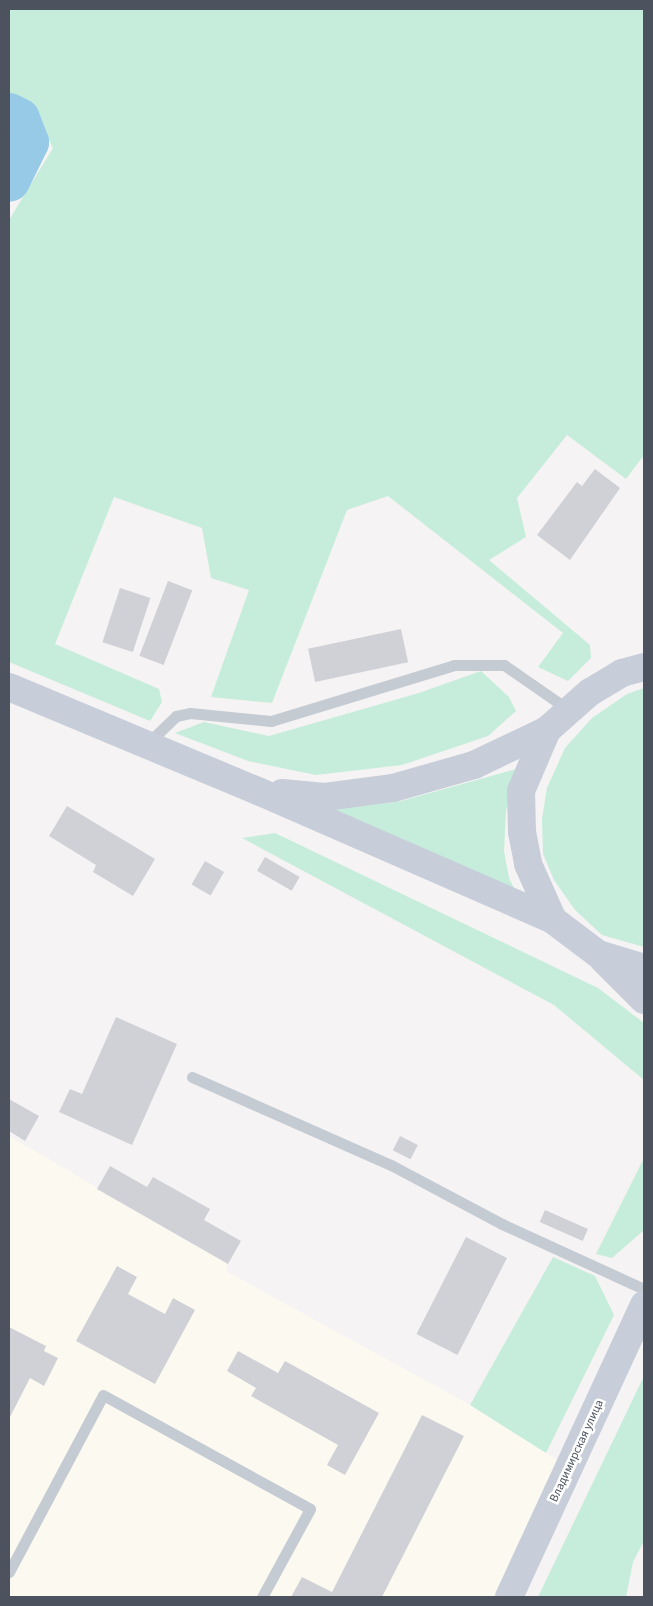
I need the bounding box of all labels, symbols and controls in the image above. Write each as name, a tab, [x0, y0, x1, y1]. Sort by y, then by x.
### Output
street label: Владимирская улица	[547, 1398, 607, 1504]

